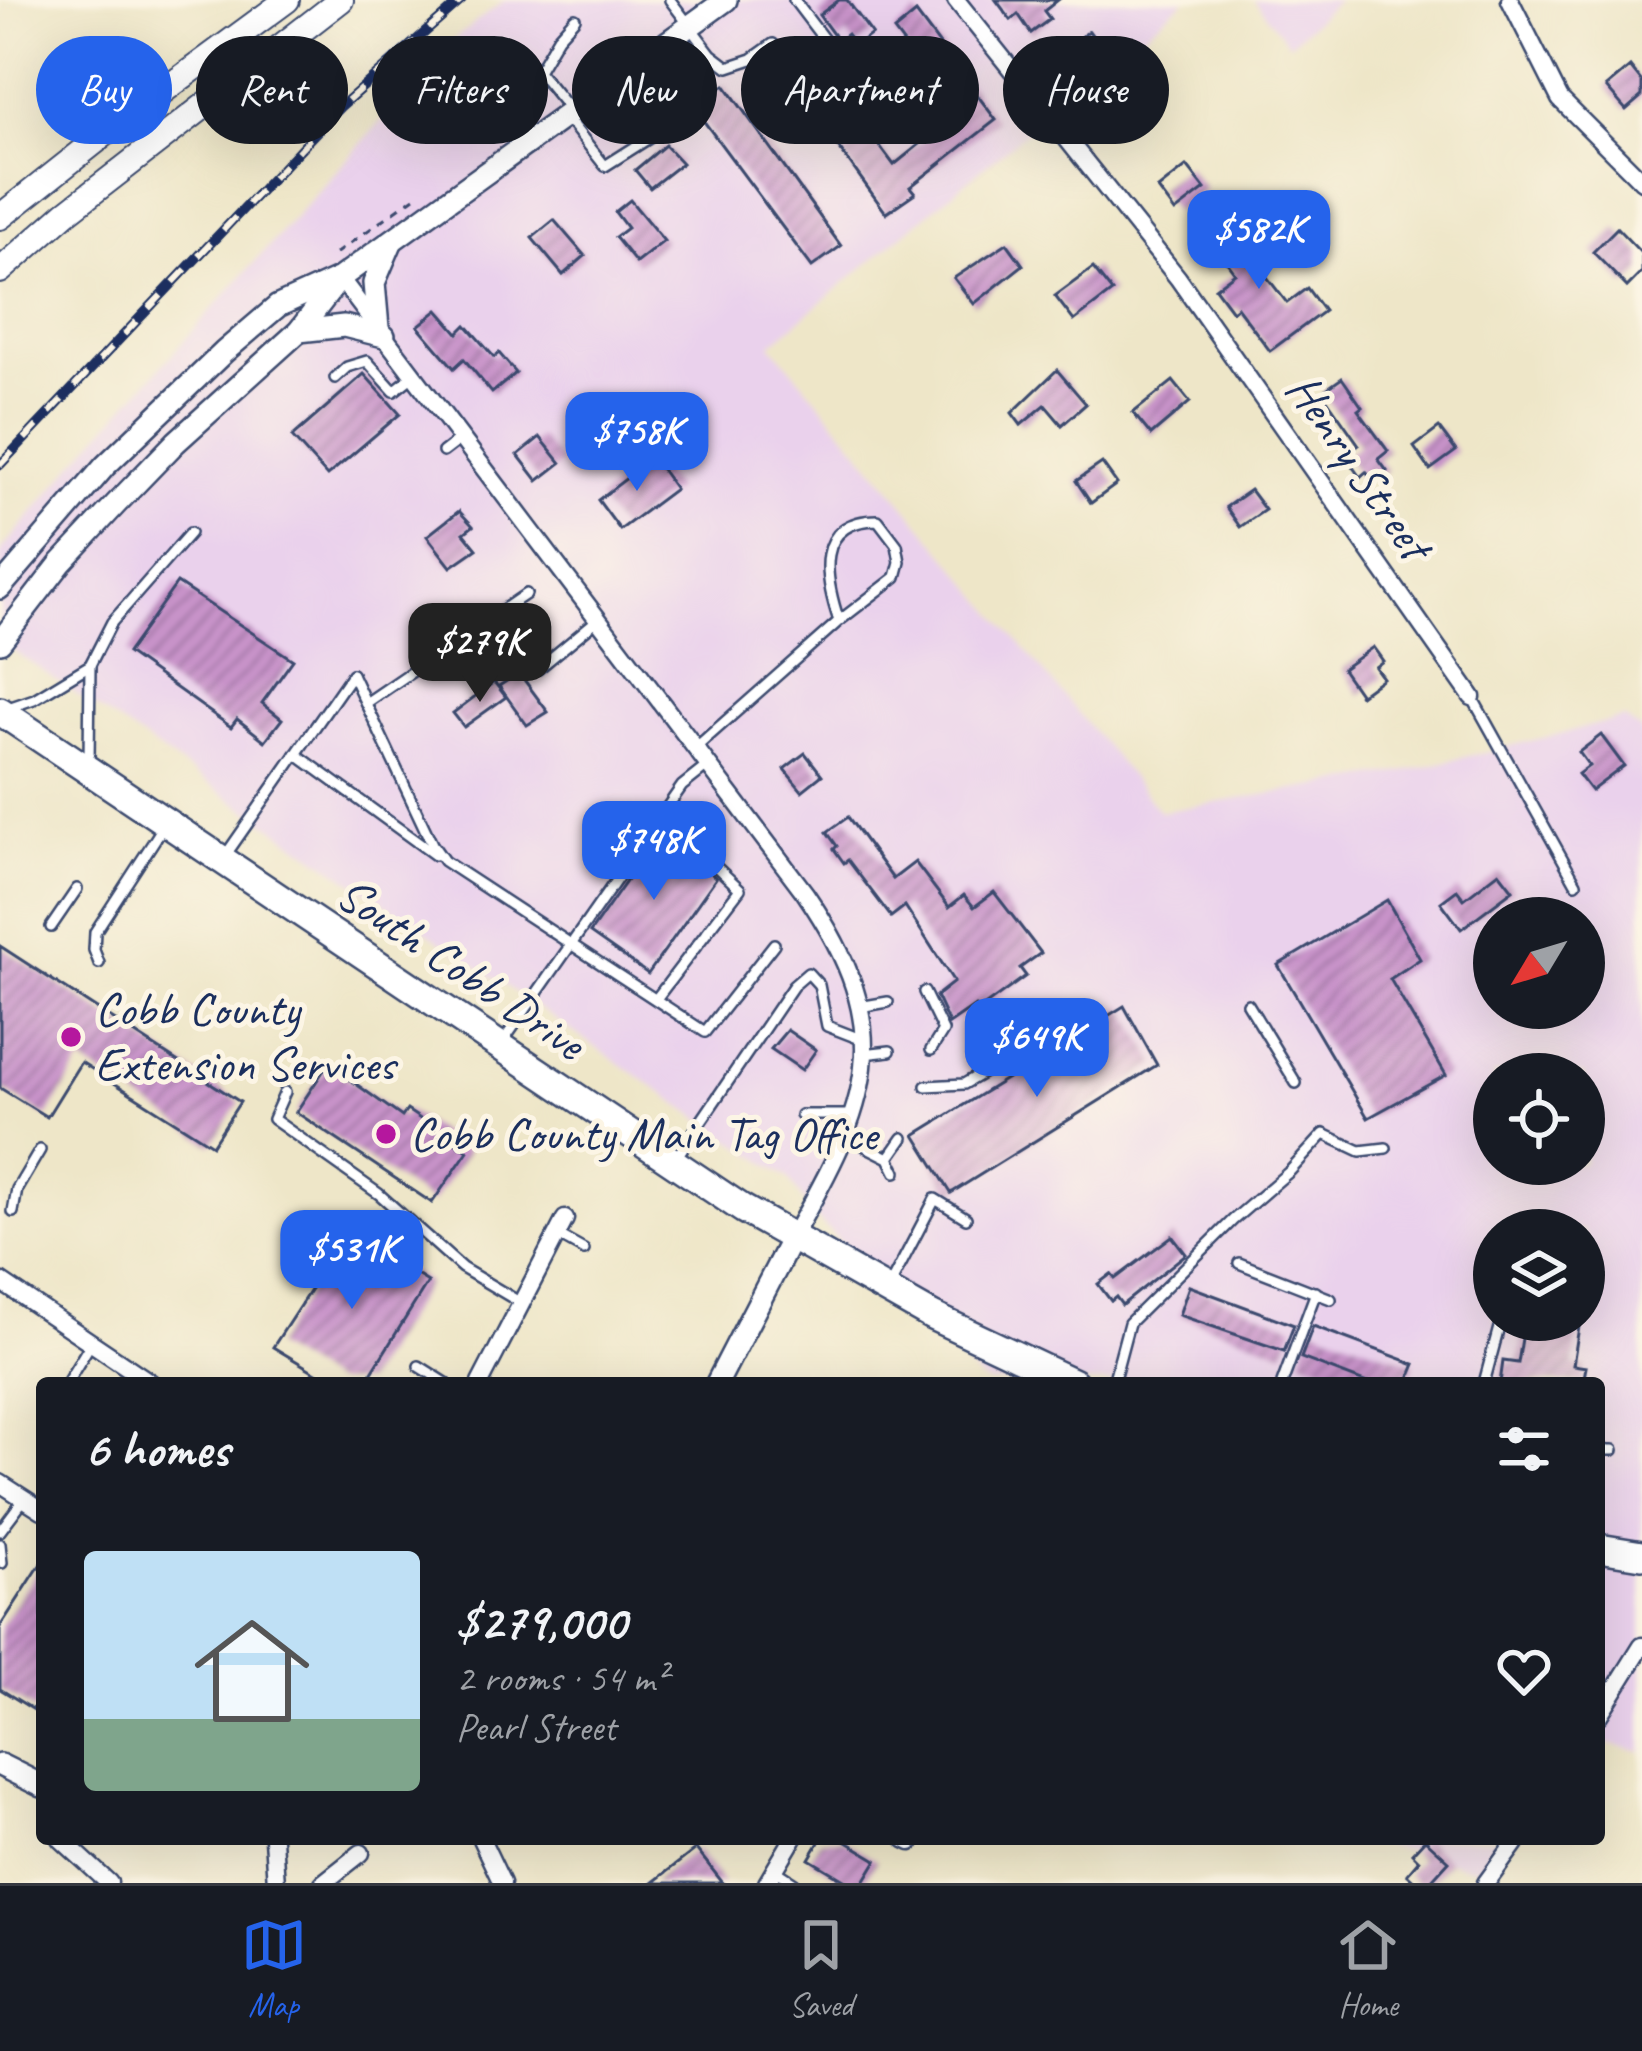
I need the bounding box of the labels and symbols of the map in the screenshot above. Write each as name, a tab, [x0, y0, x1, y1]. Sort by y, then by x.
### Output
pin: $582K	[1175, 190, 1343, 292]
street label: Henry Street	[1273, 362, 1448, 575]
pin: $758K	[553, 392, 721, 494]
pin: $279K	[396, 603, 564, 705]
pin: $748K	[570, 801, 738, 903]
street label: South Cobb Drive	[326, 863, 599, 1075]
north arrow	[1473, 897, 1605, 1029]
place label: Cobb County Extension Services	[95, 979, 398, 1094]
pin: $649K	[953, 998, 1121, 1100]
marker: Cobb County Extension Services	[58, 1024, 84, 1050]
place label: Cobb County Main Tag Office	[410, 1104, 881, 1164]
marker: Cobb County Main Tag Office	[373, 1121, 399, 1147]
pin: $531K	[268, 1210, 436, 1312]

